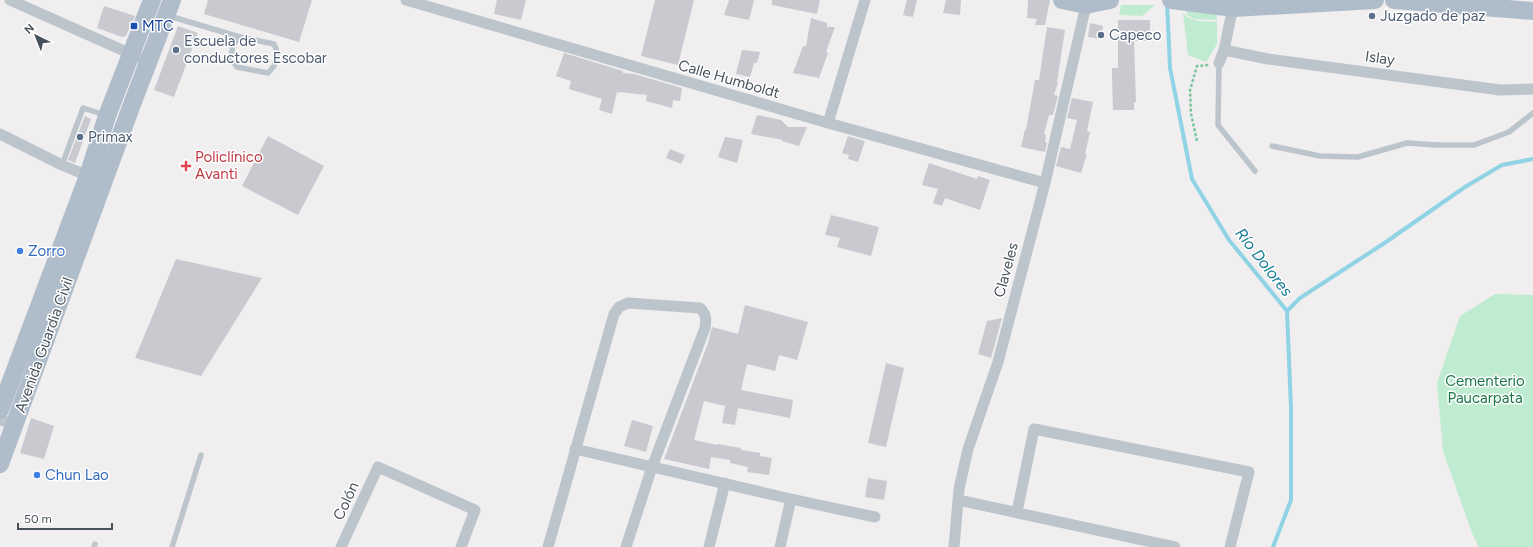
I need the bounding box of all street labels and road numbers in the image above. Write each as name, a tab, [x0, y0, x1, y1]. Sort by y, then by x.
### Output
street label: Islay	[1364, 47, 1396, 69]
street label: Calle Humboldt	[676, 56, 782, 102]
street label: Claveles	[990, 241, 1022, 299]
street label: Avenida Guardia Civil	[11, 275, 77, 415]
street label: Colón	[329, 479, 363, 523]

